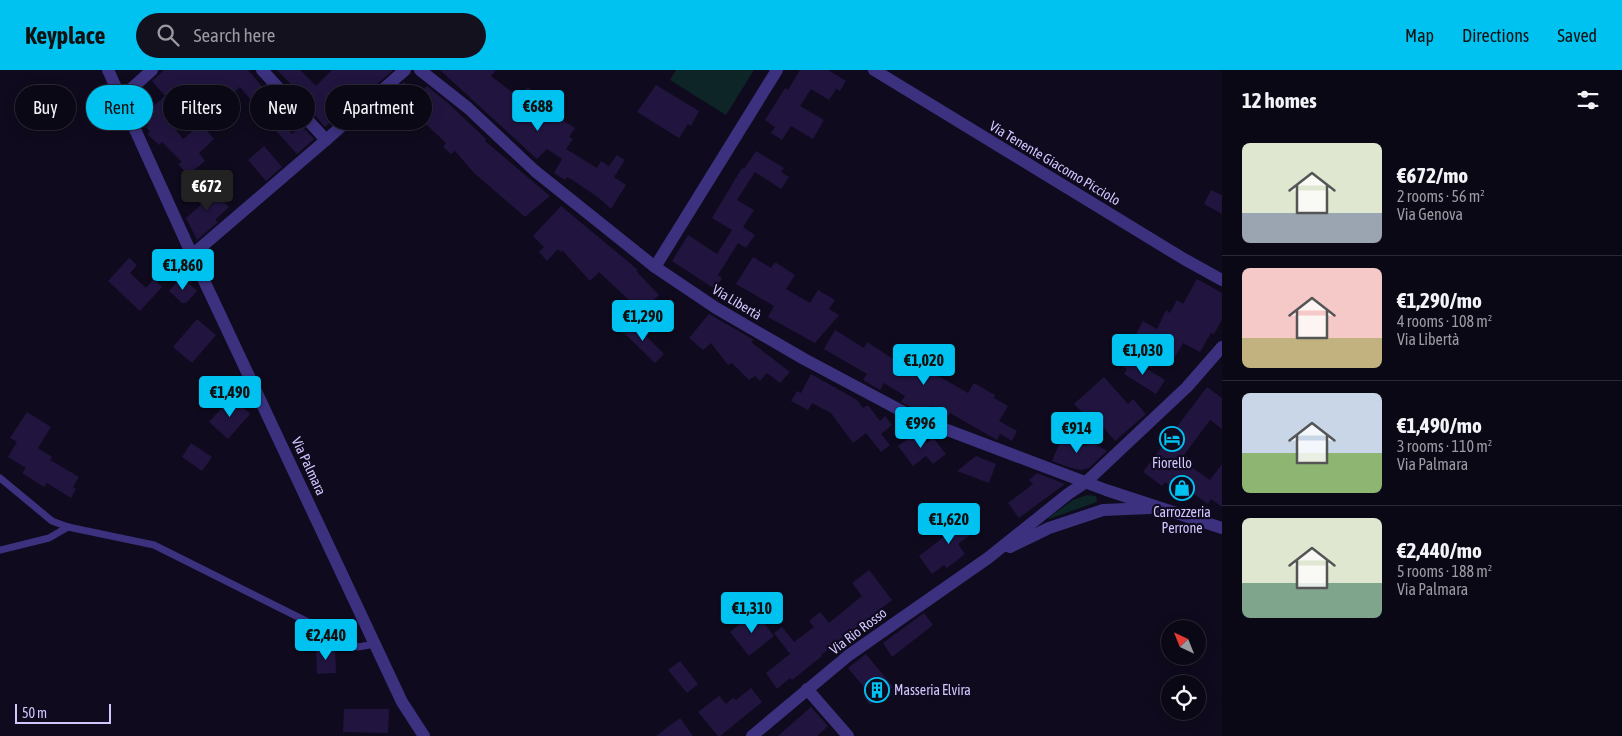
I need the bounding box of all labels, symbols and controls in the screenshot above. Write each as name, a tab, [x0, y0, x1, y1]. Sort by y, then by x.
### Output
search box	[136, 13, 486, 58]
icon: search	[154, 21, 182, 49]
text: Keyplace	[25, 22, 106, 49]
text: Search here	[194, 24, 275, 46]
text: Map	[1405, 25, 1434, 46]
text: Directions	[1462, 25, 1529, 46]
text: Saved	[1557, 25, 1597, 46]
chip: Buy	[15, 85, 76, 130]
chip: Rent	[86, 85, 153, 130]
chip: Filters	[163, 85, 240, 130]
chip: New	[250, 85, 315, 130]
chip: Apartment	[325, 85, 432, 130]
icon: filters	[1574, 86, 1602, 114]
text: 12 homes	[1242, 88, 1317, 112]
pin: €688	[508, 90, 568, 132]
text: €688	[523, 97, 553, 115]
street label: Via Tenente Giacomo Picciolo	[987, 118, 1123, 208]
icon: home	[1282, 163, 1342, 223]
text: €672/mo	[1397, 163, 1468, 187]
pin: €672	[177, 170, 237, 212]
text: €672	[192, 177, 222, 195]
text: 2 rooms · 56 m²	[1397, 187, 1485, 205]
text: Via Genova	[1397, 205, 1463, 223]
pin: €1,860	[142, 248, 224, 291]
text: €1,860	[163, 256, 203, 274]
street label: Via Libertà	[709, 281, 765, 323]
icon: home	[1282, 288, 1342, 348]
text: €1,290/mo	[1397, 288, 1482, 312]
pin: €1,290	[602, 300, 684, 342]
text: €1,290	[623, 307, 663, 325]
text: 4 rooms · 108 m²	[1397, 312, 1492, 330]
text: Via Libertà	[1397, 330, 1459, 348]
pin: €1,030	[1102, 334, 1184, 376]
text: €1,030	[1123, 341, 1163, 359]
pin: €1,020	[883, 344, 965, 386]
text: €1,020	[904, 351, 944, 369]
pin: €1,490	[189, 376, 271, 418]
text: €1,490	[210, 383, 250, 401]
pin: €996	[891, 406, 951, 449]
pin: €914	[1047, 412, 1107, 454]
icon: home	[1282, 413, 1342, 473]
text: €1,490/mo	[1397, 413, 1482, 437]
text: €996	[906, 414, 936, 432]
text: €914	[1062, 419, 1092, 437]
hotel icon: Fiorello	[1159, 426, 1185, 452]
street label: Via Palmara	[289, 434, 329, 498]
text: 3 rooms · 110 m²	[1397, 437, 1492, 455]
place label: Fiorello	[1152, 455, 1192, 471]
text: Via Palmara	[1397, 455, 1468, 473]
shop icon: Carrozzeria Perrone	[1169, 475, 1195, 501]
pin: €1,620	[908, 502, 990, 545]
place label: Carrozzeria Perrone	[1153, 504, 1211, 536]
text: €1,620	[929, 510, 969, 528]
icon: home	[1282, 538, 1342, 598]
text: €2,440/mo	[1397, 538, 1482, 562]
text: 5 rooms · 188 m²	[1397, 562, 1492, 580]
text: Via Palmara	[1397, 580, 1468, 598]
pin: €1,310	[711, 592, 793, 634]
text: €1,310	[732, 599, 772, 617]
street label: Via Rio Rosso	[826, 604, 890, 658]
pin: €2,440	[285, 618, 367, 661]
north arrow	[1161, 620, 1206, 665]
map controls	[1161, 620, 1206, 720]
text: €2,440	[306, 626, 346, 644]
button: locate	[1161, 675, 1206, 720]
building icon: Masseria Elvira	[864, 677, 890, 703]
place label: Masseria Elvira	[894, 682, 971, 698]
scale bar	[15, 701, 111, 724]
text: 50 m	[22, 705, 47, 721]

